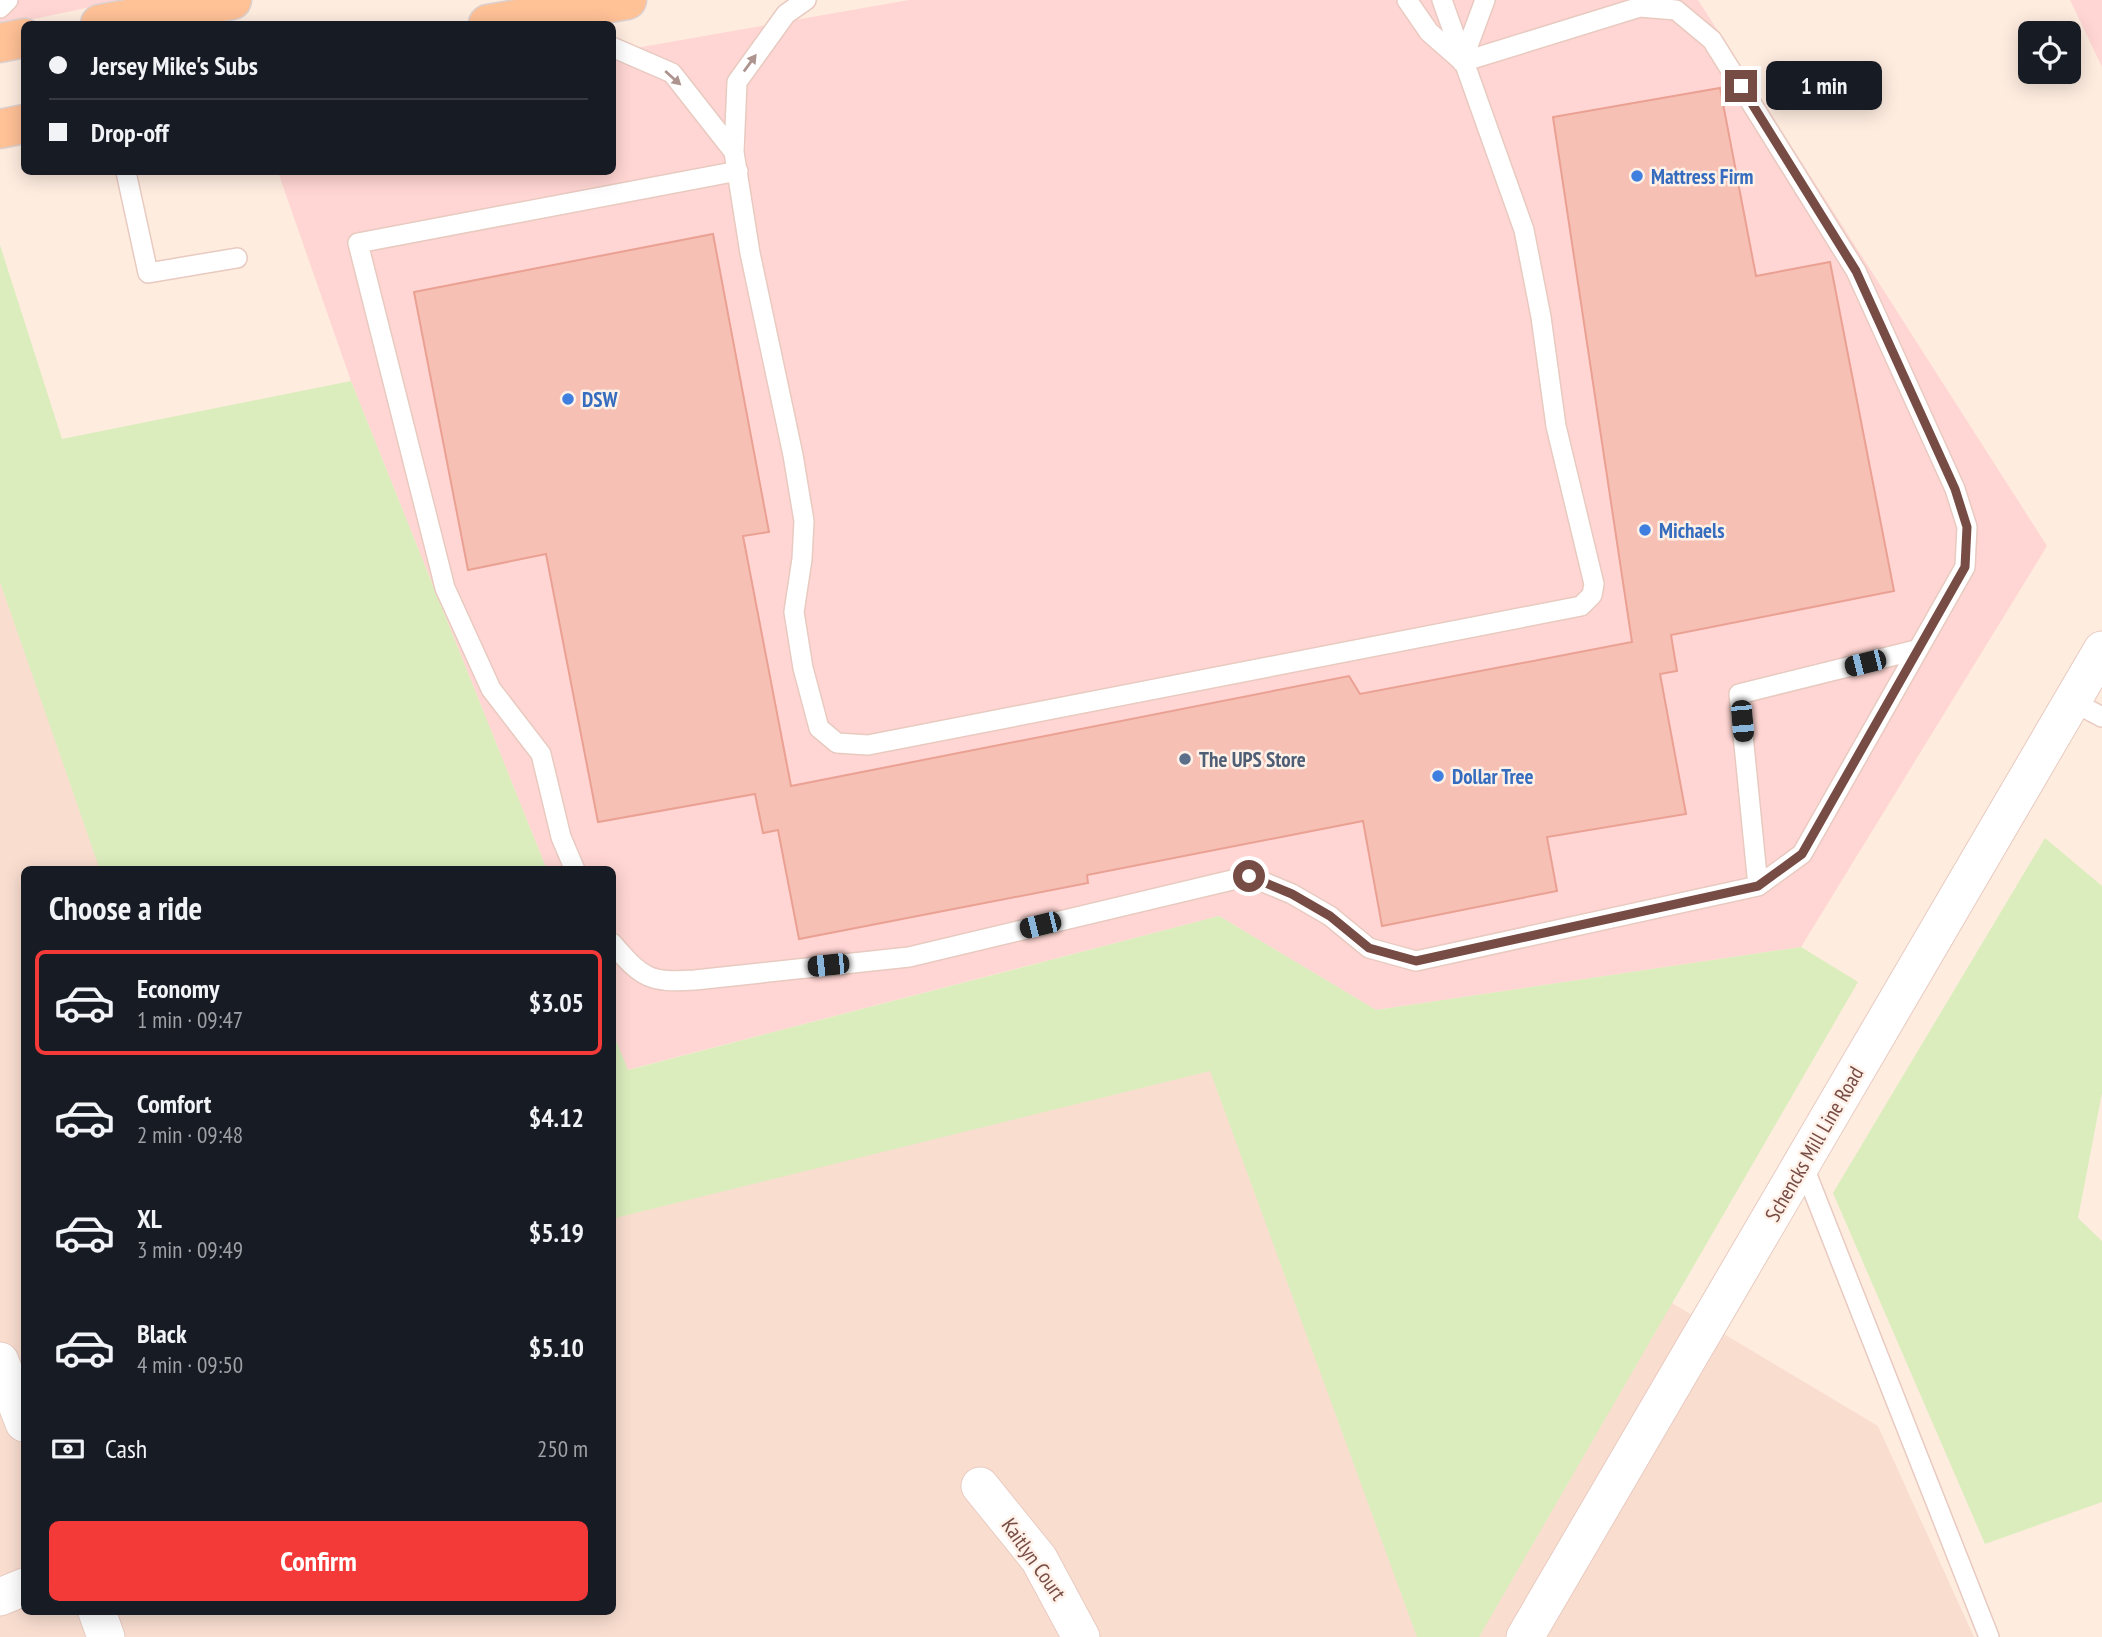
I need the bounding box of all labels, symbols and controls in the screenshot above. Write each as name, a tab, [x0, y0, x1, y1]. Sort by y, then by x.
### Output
map controls	[2018, 21, 2081, 84]
button: locate	[2018, 21, 2081, 84]
text: Jersey Mike's Subs	[91, 49, 258, 82]
one-way arrow	[743, 54, 757, 72]
callout: 1 min	[1766, 62, 1881, 110]
one-way arrow	[664, 70, 682, 86]
route end	[1725, 70, 1757, 102]
text: 1 min	[1801, 71, 1847, 100]
text: Drop-off	[91, 116, 169, 149]
place label: Mattress Firm	[1651, 163, 1754, 190]
marker: Mattress Firm	[1629, 168, 1645, 184]
place label: DSW	[582, 386, 618, 413]
marker: DSW	[560, 391, 576, 407]
place label: Michaels	[1659, 517, 1725, 544]
marker: Michaels	[1637, 522, 1653, 538]
car	[1843, 648, 1888, 678]
car	[1730, 699, 1755, 743]
place label: The UPS Store	[1199, 746, 1306, 773]
marker: The UPS Store	[1177, 751, 1193, 767]
place label: Dollar Tree	[1452, 763, 1534, 790]
marker: Dollar Tree	[1430, 768, 1446, 784]
route start	[1233, 860, 1265, 892]
text: Choose a ride	[49, 887, 202, 929]
car	[1018, 910, 1063, 940]
car	[807, 952, 850, 978]
icon: car	[53, 971, 116, 1034]
text: Economy	[137, 972, 219, 1005]
text: $3.05	[529, 986, 584, 1019]
text: 1 min · 09:47	[137, 1005, 243, 1034]
street label: Schencks Mill Line Road	[1759, 1062, 1869, 1226]
icon: car	[53, 1086, 116, 1149]
text: Comfort	[137, 1087, 211, 1120]
text: $4.12	[529, 1101, 584, 1134]
text: 2 min · 09:48	[137, 1120, 243, 1149]
icon: car	[53, 1201, 116, 1264]
text: XL	[137, 1202, 162, 1235]
text: $5.19	[529, 1216, 584, 1249]
text: 3 min · 09:49	[137, 1235, 243, 1264]
icon: car	[53, 1316, 116, 1379]
text: Black	[137, 1317, 187, 1350]
text: $5.10	[529, 1331, 584, 1364]
text: 4 min · 09:50	[137, 1350, 243, 1379]
icon: cash	[49, 1430, 87, 1468]
text: Cash	[105, 1432, 147, 1465]
text: 250 m	[537, 1434, 588, 1463]
street label: Kaitlyn Court	[996, 1513, 1072, 1606]
button: Confirm	[49, 1521, 588, 1601]

